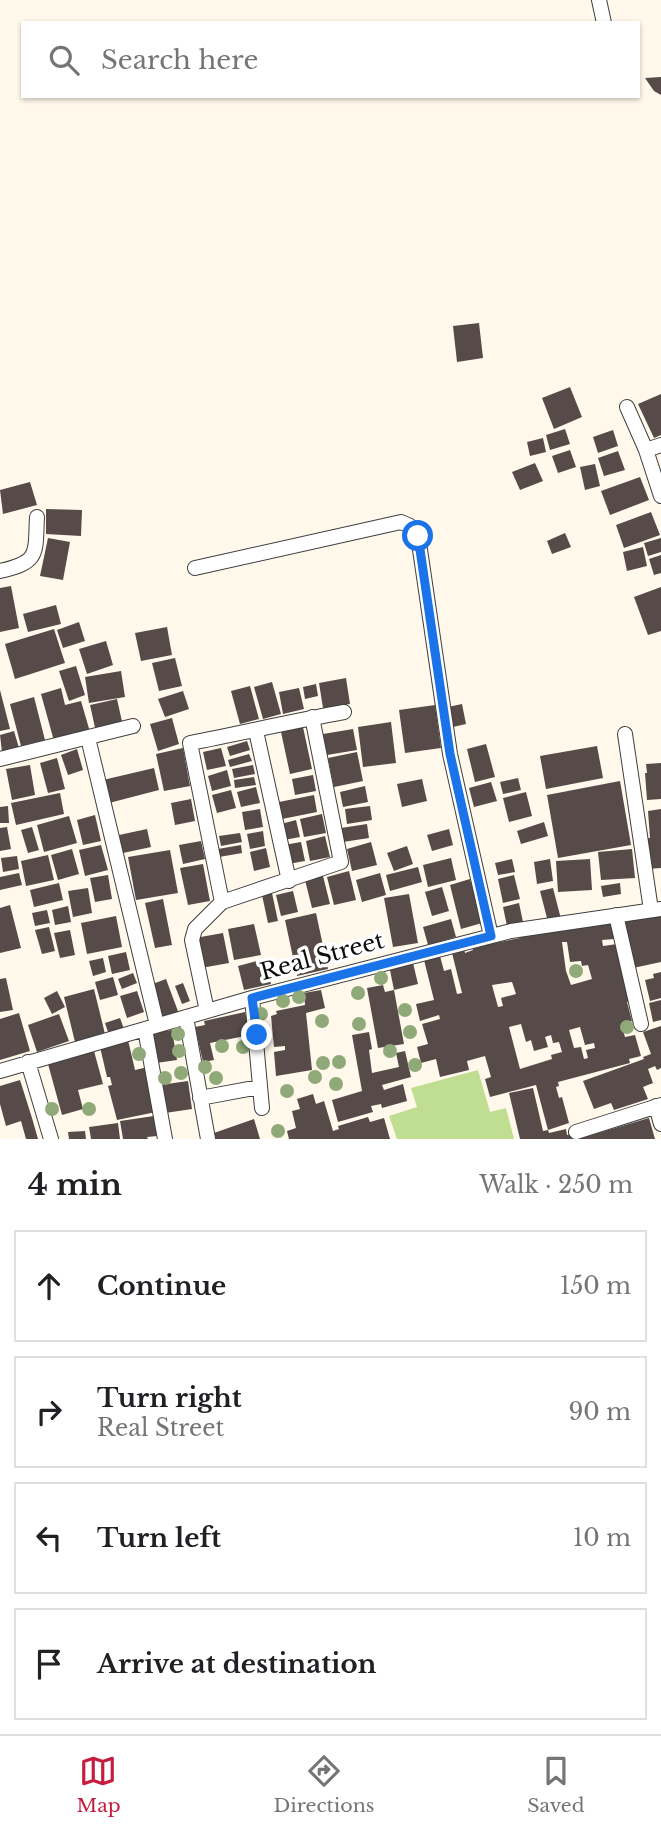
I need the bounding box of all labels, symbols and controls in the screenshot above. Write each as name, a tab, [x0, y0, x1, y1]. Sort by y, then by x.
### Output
search box	[21, 21, 640, 98]
icon: search	[45, 41, 83, 79]
text: Search here	[101, 44, 258, 76]
route start	[402, 520, 433, 551]
street label: Real Street	[257, 926, 387, 986]
route end	[241, 1019, 272, 1050]
text: 4 min	[28, 1166, 122, 1203]
text: Walk · 250 m	[479, 1171, 633, 1199]
icon: ahead	[30, 1267, 68, 1305]
text: Continue	[97, 1270, 226, 1302]
text: 150 m	[560, 1272, 631, 1300]
text: Turn right	[97, 1382, 242, 1414]
icon: right	[30, 1393, 68, 1431]
text: 90 m	[569, 1398, 631, 1426]
text: Real Street	[97, 1414, 224, 1442]
icon: left	[30, 1519, 68, 1557]
text: Turn left	[97, 1522, 221, 1554]
text: 10 m	[573, 1524, 631, 1552]
icon: arrive	[30, 1645, 68, 1683]
text: Arrive at destination	[97, 1648, 377, 1680]
tab: Map	[76, 1752, 121, 1817]
tab: Directions	[273, 1752, 374, 1817]
tab: Saved	[527, 1752, 585, 1817]

